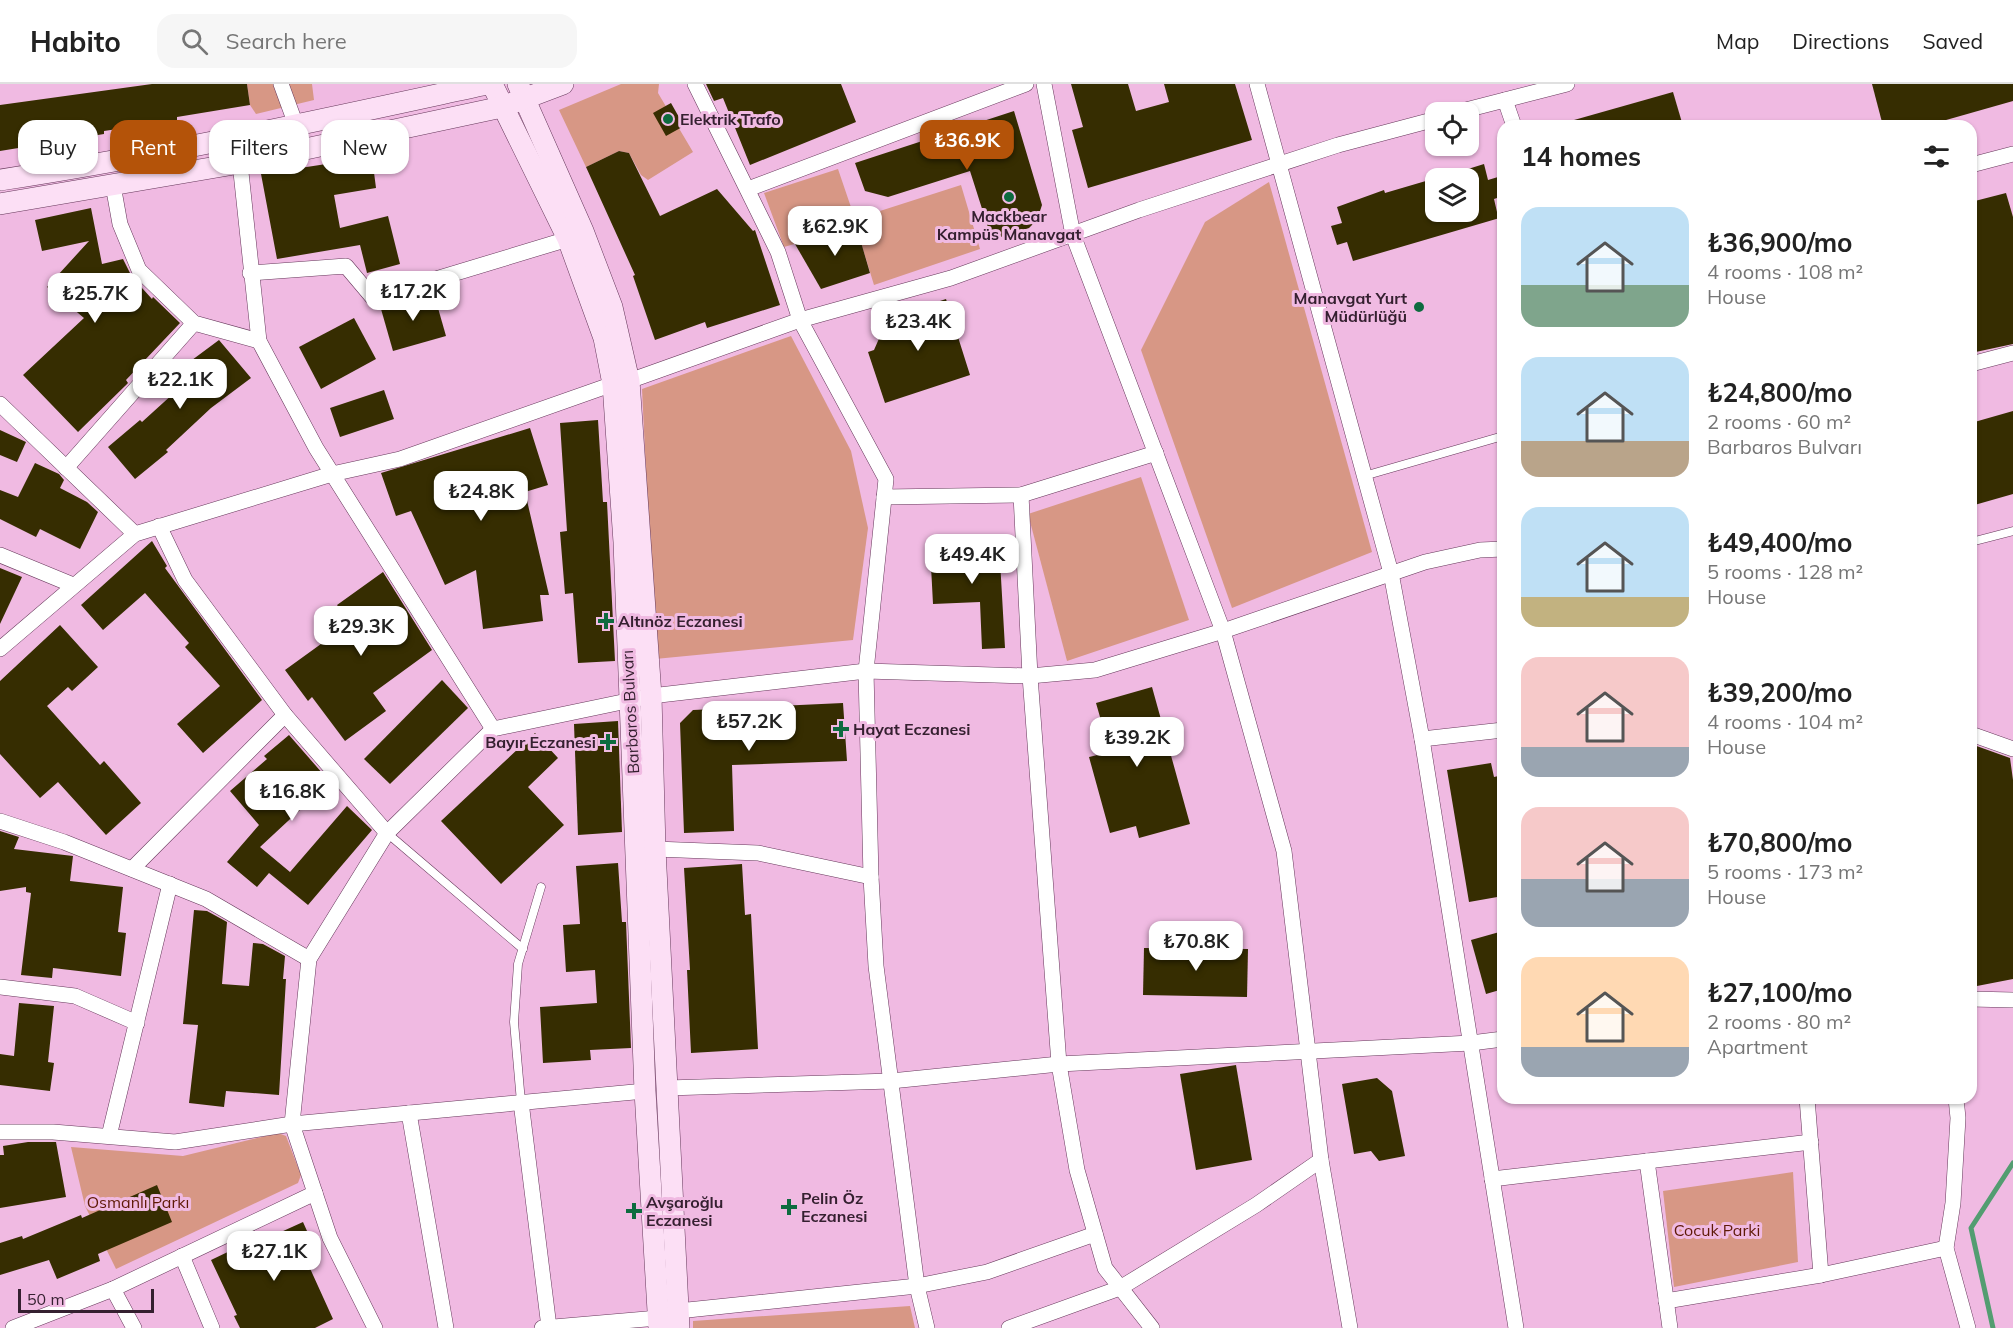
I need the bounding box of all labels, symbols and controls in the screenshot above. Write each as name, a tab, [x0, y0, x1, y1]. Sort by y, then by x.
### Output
search box	[157, 14, 577, 68]
text: Habito	[30, 24, 121, 59]
icon: search	[178, 25, 211, 58]
text: Search here	[226, 27, 347, 55]
text: Map	[1716, 28, 1759, 54]
text: Directions	[1792, 28, 1889, 54]
text: Saved	[1922, 28, 1983, 54]
map controls	[1425, 102, 1479, 222]
button: locate	[1425, 102, 1479, 156]
place label: Elektrik Trafo	[680, 109, 781, 129]
marker: Elektrik Trafo	[661, 112, 675, 126]
chip: Buy	[18, 120, 98, 174]
chip: Rent	[110, 120, 197, 174]
chip: Filters	[209, 120, 309, 174]
chip: New	[321, 120, 409, 174]
pin: ₺36.9K	[918, 120, 1016, 171]
text: ₺36.9K	[934, 127, 1000, 152]
text: 14 homes	[1521, 140, 1641, 173]
icon: filters	[1920, 140, 1953, 173]
button: layers	[1425, 168, 1479, 222]
marker: Mackbear Kampüs Manavgat	[1002, 190, 1016, 204]
pin: ₺62.9K	[786, 206, 884, 257]
place label: Mackbear Kampüs Manavgat	[937, 206, 1081, 244]
text: ₺62.9K	[802, 213, 868, 238]
text: ₺36,900/mo	[1707, 226, 1852, 259]
icon: home	[1569, 231, 1641, 303]
text: 4 rooms · 108 m²	[1707, 259, 1863, 284]
pin: ₺17.2K	[364, 271, 462, 322]
pin: ₺25.7K	[46, 273, 144, 324]
text: ₺17.2K	[380, 278, 446, 303]
text: ₺25.7K	[62, 280, 128, 305]
text: House	[1707, 284, 1766, 309]
place label: Manavgat Yurt Müdürlüğü	[1294, 288, 1407, 326]
marker: Manavgat Yurt Müdürlüğü	[1412, 300, 1426, 314]
pin: ₺23.4K	[869, 301, 967, 352]
text: ₺23.4K	[885, 308, 951, 333]
pin: ₺22.1K	[131, 359, 229, 410]
text: ₺22.1K	[147, 366, 213, 391]
text: ₺24,800/mo	[1707, 376, 1852, 409]
icon: home	[1569, 381, 1641, 453]
text: 2 rooms · 60 m²	[1707, 409, 1851, 434]
text: Barbaros Bulvarı	[1707, 434, 1862, 459]
pin: ₺24.8K	[432, 471, 530, 522]
text: ₺24.8K	[448, 478, 514, 503]
text: ₺49,400/mo	[1707, 526, 1852, 559]
icon: home	[1569, 531, 1641, 603]
pin: ₺49.4K	[923, 534, 1021, 585]
text: ₺49.4K	[939, 541, 1005, 566]
text: 5 rooms · 128 m²	[1707, 559, 1863, 584]
text: House	[1707, 584, 1766, 609]
pin: ₺29.3K	[312, 606, 410, 657]
place label: Altınöz Eczanesi	[618, 611, 743, 631]
text: ₺29.3K	[328, 613, 394, 638]
marker: Altınöz Eczanesi	[599, 614, 613, 628]
street label: Barbaros Bulvarı	[617, 650, 643, 774]
text: ₺39,200/mo	[1707, 676, 1852, 709]
icon: home	[1569, 681, 1641, 753]
pin: ₺57.2K	[700, 701, 798, 752]
text: ₺57.2K	[716, 708, 782, 733]
text: 4 rooms · 104 m²	[1707, 709, 1863, 734]
pin: ₺39.2K	[1088, 717, 1186, 768]
place label: Hayat Eczanesi	[853, 719, 971, 739]
marker: Hayat Eczanesi	[834, 722, 848, 736]
text: ₺39.2K	[1104, 724, 1170, 749]
place label: Bayır Eczanesi	[485, 732, 596, 752]
text: House	[1707, 734, 1766, 759]
marker: Bayır Eczanesi	[601, 735, 615, 749]
pin: ₺16.8K	[243, 771, 341, 822]
text: ₺16.8K	[259, 778, 325, 803]
text: ₺70,800/mo	[1707, 826, 1852, 859]
icon: home	[1569, 831, 1641, 903]
text: 5 rooms · 173 m²	[1707, 859, 1863, 884]
text: House	[1707, 884, 1766, 909]
pin: ₺70.8K	[1147, 921, 1245, 972]
text: ₺70.8K	[1163, 928, 1229, 953]
text: ₺27,100/mo	[1707, 976, 1852, 1009]
icon: home	[1569, 981, 1641, 1053]
text: 2 rooms · 80 m²	[1707, 1009, 1851, 1034]
text: Apartment	[1707, 1034, 1808, 1059]
place label: Pelin Öz Eczanesi	[801, 1188, 867, 1226]
park label: Osmanlı Parkı	[87, 1192, 189, 1212]
place label: Avşaroğlu Eczanesi	[646, 1192, 723, 1230]
marker: Pelin Öz Eczanesi	[782, 1200, 796, 1214]
marker: Avşaroğlu Eczanesi	[627, 1204, 641, 1218]
park label: Cocuk Parki	[1674, 1220, 1760, 1240]
pin: ₺27.1K	[225, 1231, 323, 1282]
text: ₺27.1K	[241, 1238, 307, 1263]
scale bar	[18, 1286, 154, 1314]
text: 50 m	[27, 1289, 64, 1309]

